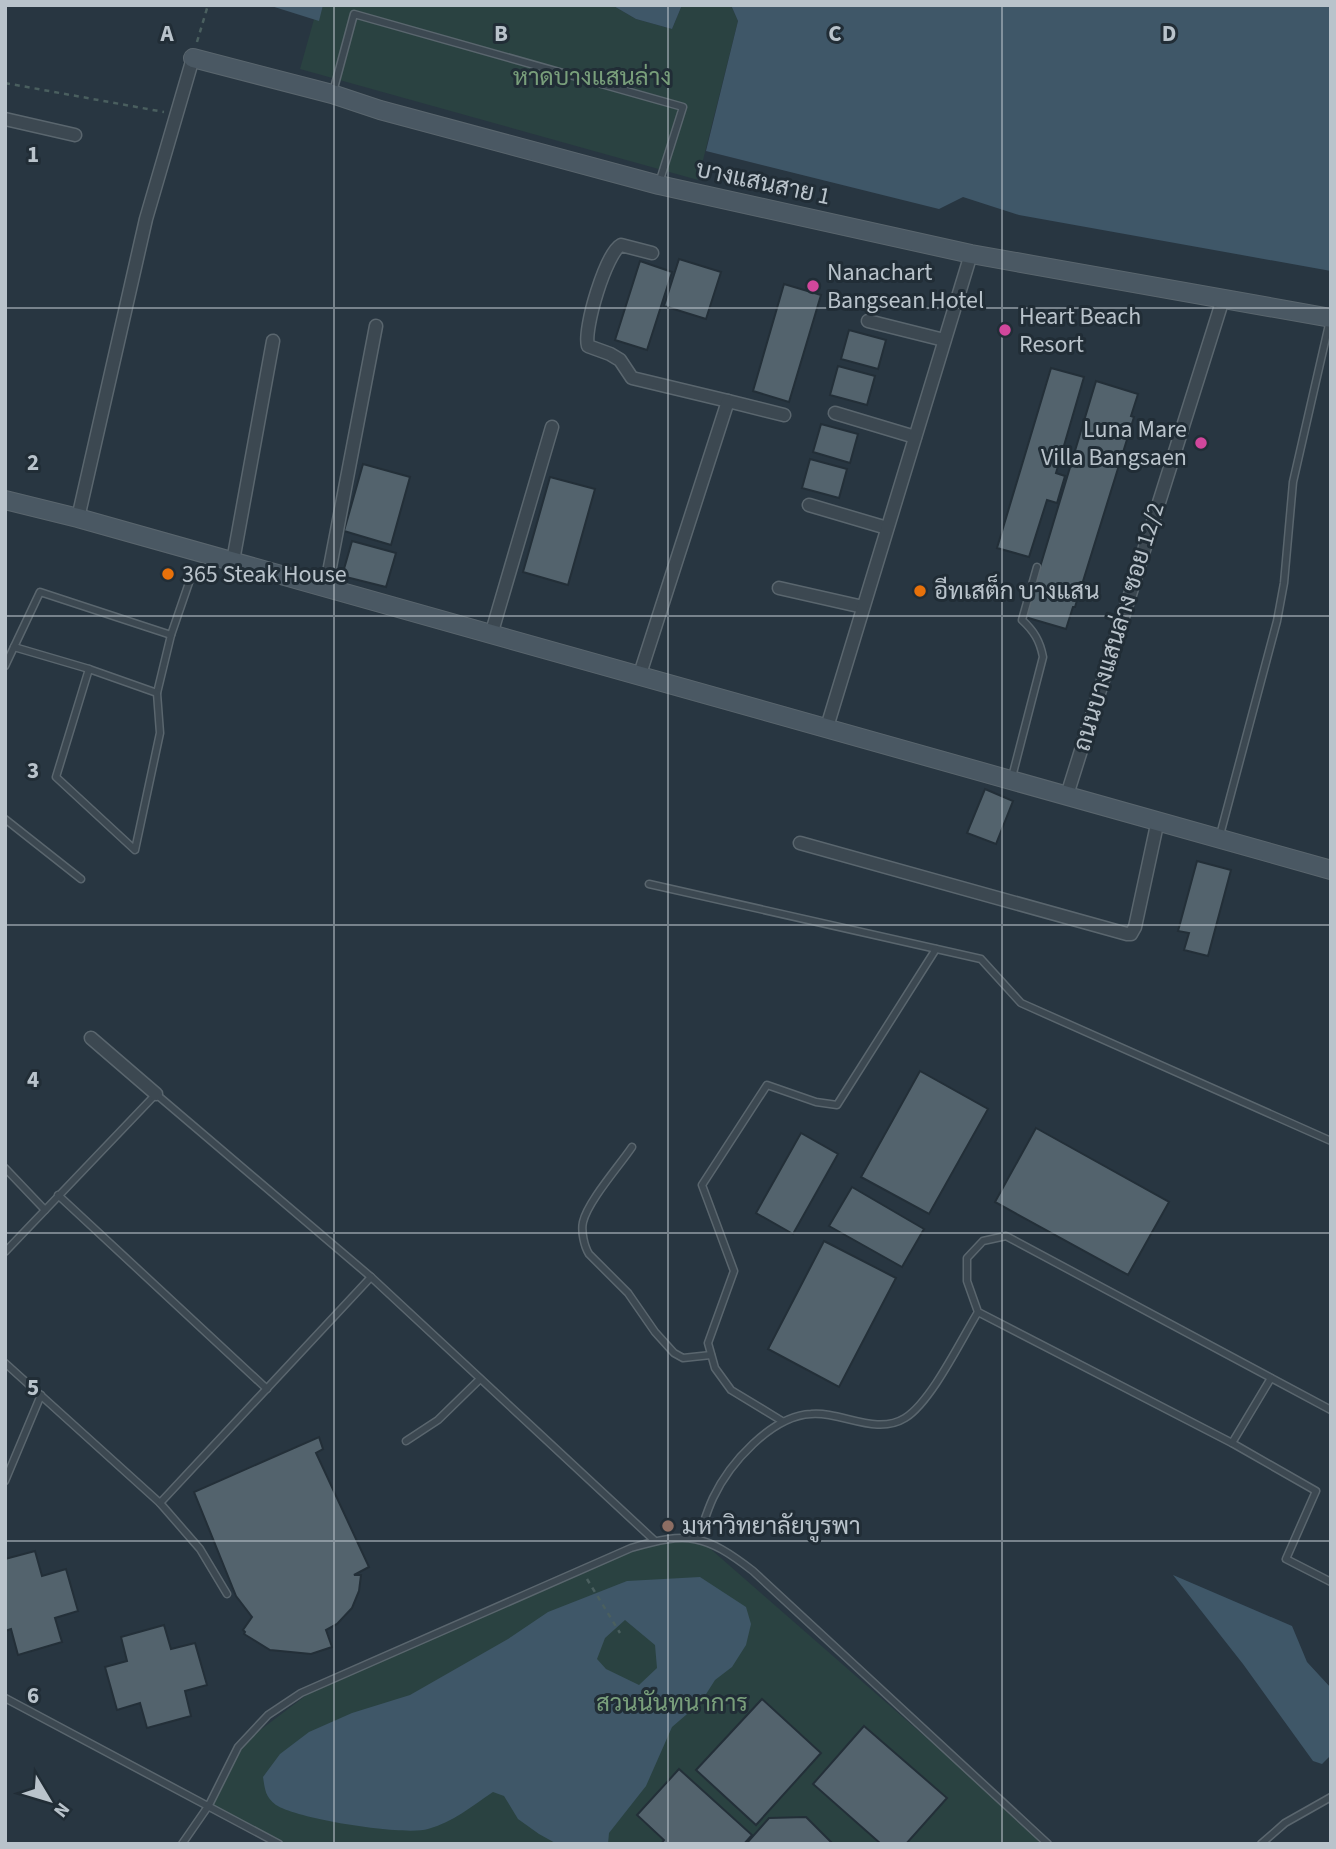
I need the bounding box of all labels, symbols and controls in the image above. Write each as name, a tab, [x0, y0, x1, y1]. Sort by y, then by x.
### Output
text: A	[159, 17, 174, 50]
text: B	[494, 17, 508, 50]
text: C	[828, 17, 842, 50]
text: D	[1162, 17, 1176, 50]
park label: หาดบางแสนล่าง	[513, 60, 671, 95]
text: 1	[27, 138, 39, 171]
street label: บางแสนสาย 1	[692, 152, 834, 214]
place label: Nanachart Bangsean Hotel	[827, 255, 984, 318]
marker: Nanachart Bangsean Hotel	[805, 278, 821, 294]
place label: Heart Beach Resort	[1019, 299, 1141, 362]
marker: Heart Beach Resort	[997, 322, 1013, 338]
place label: Luna Mare Villa Bangsaen	[1041, 412, 1187, 475]
marker: Luna Mare Villa Bangsaen	[1193, 435, 1209, 451]
text: 2	[27, 446, 39, 479]
street label: ถนนบางแสนล่าง ซอย 12/2	[1064, 498, 1174, 756]
place label: 365 Steak House	[182, 557, 347, 592]
marker: 365 Steak House	[160, 566, 176, 582]
place label: อีทเสต็ก บางแสน	[934, 574, 1100, 609]
marker: อีทเสต็ก บางแสน	[912, 583, 928, 599]
text: 3	[27, 754, 39, 787]
text: 4	[27, 1063, 39, 1096]
text: 5	[27, 1371, 39, 1404]
place label: มหาวิทยาลัยบูรพา	[682, 1509, 861, 1544]
marker: มหาวิทยาลัยบูรพา	[660, 1518, 676, 1534]
text: 6	[27, 1679, 39, 1712]
park label: สวนนันทนาการ	[596, 1686, 748, 1721]
north arrow	[14, 1765, 84, 1835]
text: N	[47, 1796, 76, 1823]

